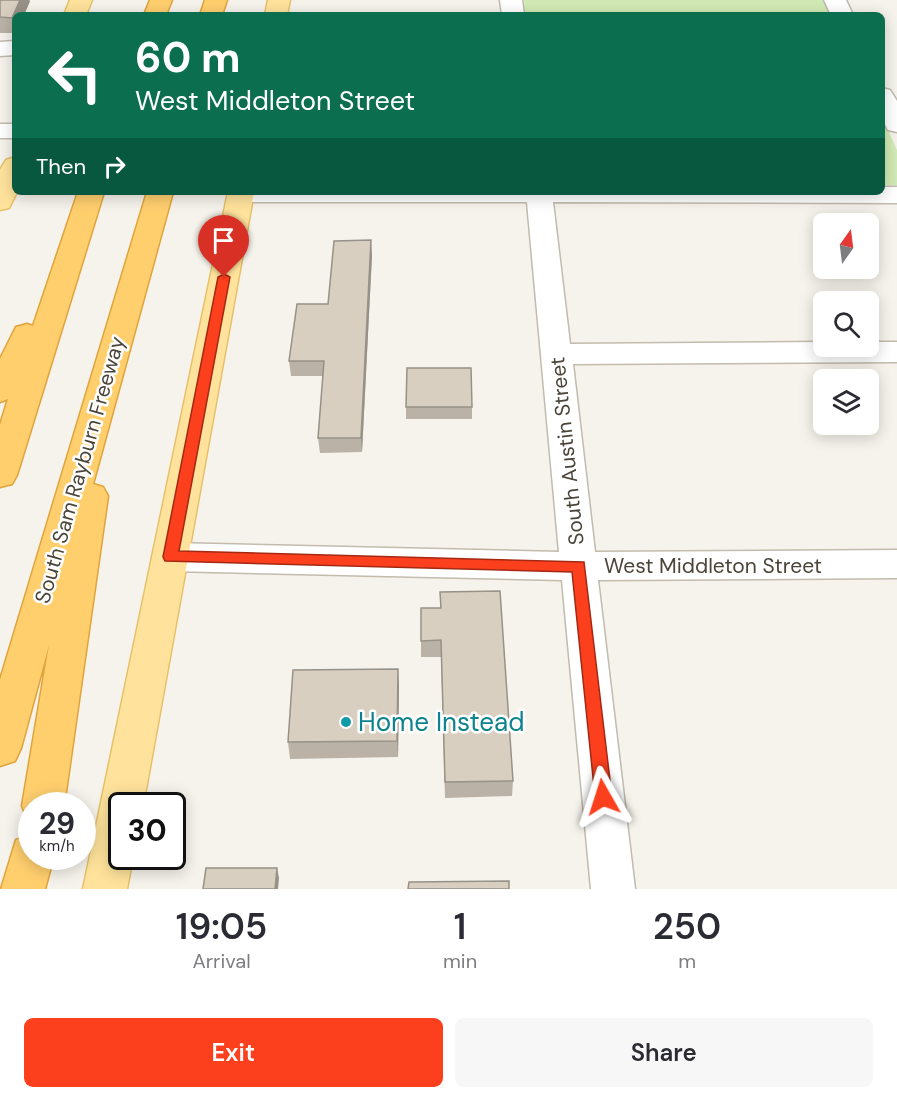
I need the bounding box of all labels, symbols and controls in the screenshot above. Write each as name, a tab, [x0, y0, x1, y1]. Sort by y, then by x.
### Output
text: 60 m	[135, 30, 241, 85]
icon: left	[36, 36, 114, 114]
text: West Middleton Street	[135, 83, 415, 118]
icon: right	[98, 150, 131, 183]
text: Then	[36, 152, 86, 181]
north arrow	[813, 213, 879, 279]
map controls	[813, 213, 879, 435]
pin	[198, 215, 249, 277]
icon: arrive	[207, 224, 240, 257]
button: search	[813, 291, 879, 357]
street label: South Sam Rayburn Freeway	[28, 333, 132, 607]
street label: South Austin Street	[543, 356, 591, 546]
button: layers	[813, 369, 879, 435]
street label: West Middleton Street	[604, 552, 822, 580]
place label: Home Instead	[358, 705, 525, 739]
marker: Home Instead	[339, 715, 353, 729]
position arrow	[571, 765, 635, 829]
speed limit sign: 30	[108, 792, 186, 870]
text: 29	[39, 804, 75, 843]
text: km/h	[39, 836, 75, 856]
text: 19:05	[176, 903, 267, 950]
text: 1	[454, 903, 466, 950]
text: 250	[653, 903, 721, 950]
text: Arrival	[192, 948, 251, 974]
text: min	[443, 948, 477, 974]
text: m	[678, 948, 696, 974]
button: Exit	[24, 1018, 443, 1087]
button: Share	[455, 1018, 873, 1087]

